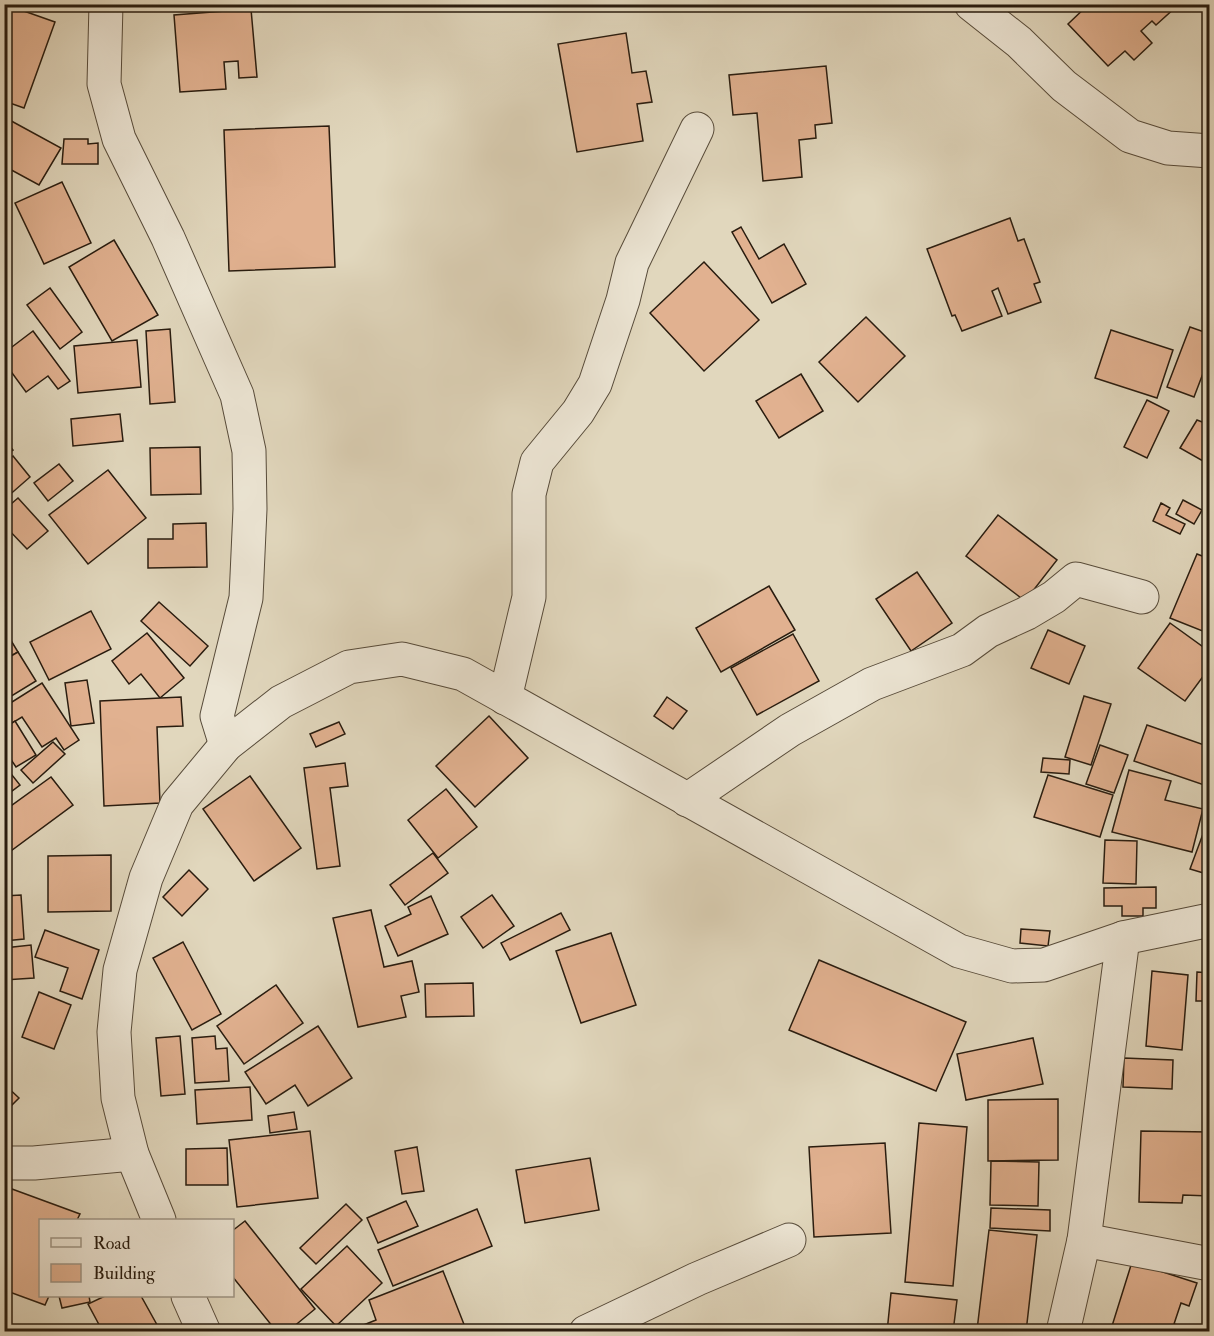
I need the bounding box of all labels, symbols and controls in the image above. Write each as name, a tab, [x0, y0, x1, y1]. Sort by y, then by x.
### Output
legend	[39, 1219, 234, 1297]
text: Road	[93, 1232, 131, 1255]
text: Building	[93, 1262, 156, 1285]

